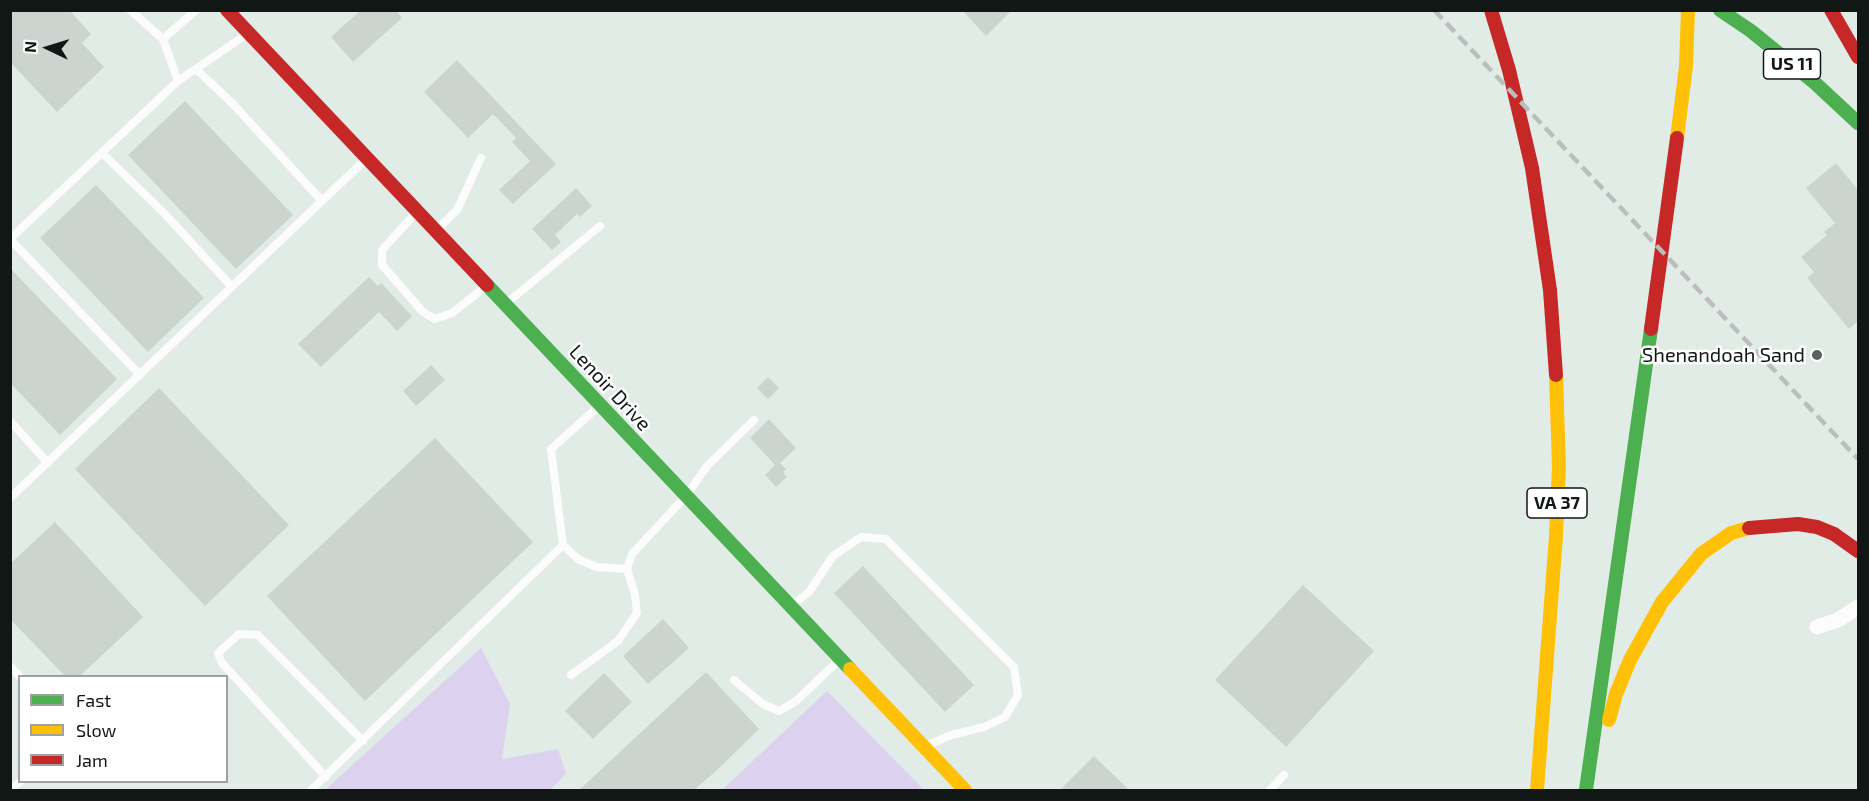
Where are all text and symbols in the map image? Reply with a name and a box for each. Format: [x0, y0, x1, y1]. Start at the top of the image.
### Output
north arrow [18, 18, 78, 78]
text: N [20, 40, 39, 53]
road number: US 11 [1764, 49, 1820, 79]
street label: Lenoir Drive [564, 340, 656, 436]
place label: Shenandoah Sand [1642, 343, 1805, 367]
marker: Shenandoah Sand [1810, 348, 1824, 362]
road number: VA 37 [1527, 488, 1587, 518]
legend [18, 675, 228, 783]
text: Fast [76, 689, 111, 711]
text: Slow [76, 719, 116, 741]
text: Jam [76, 749, 108, 771]

